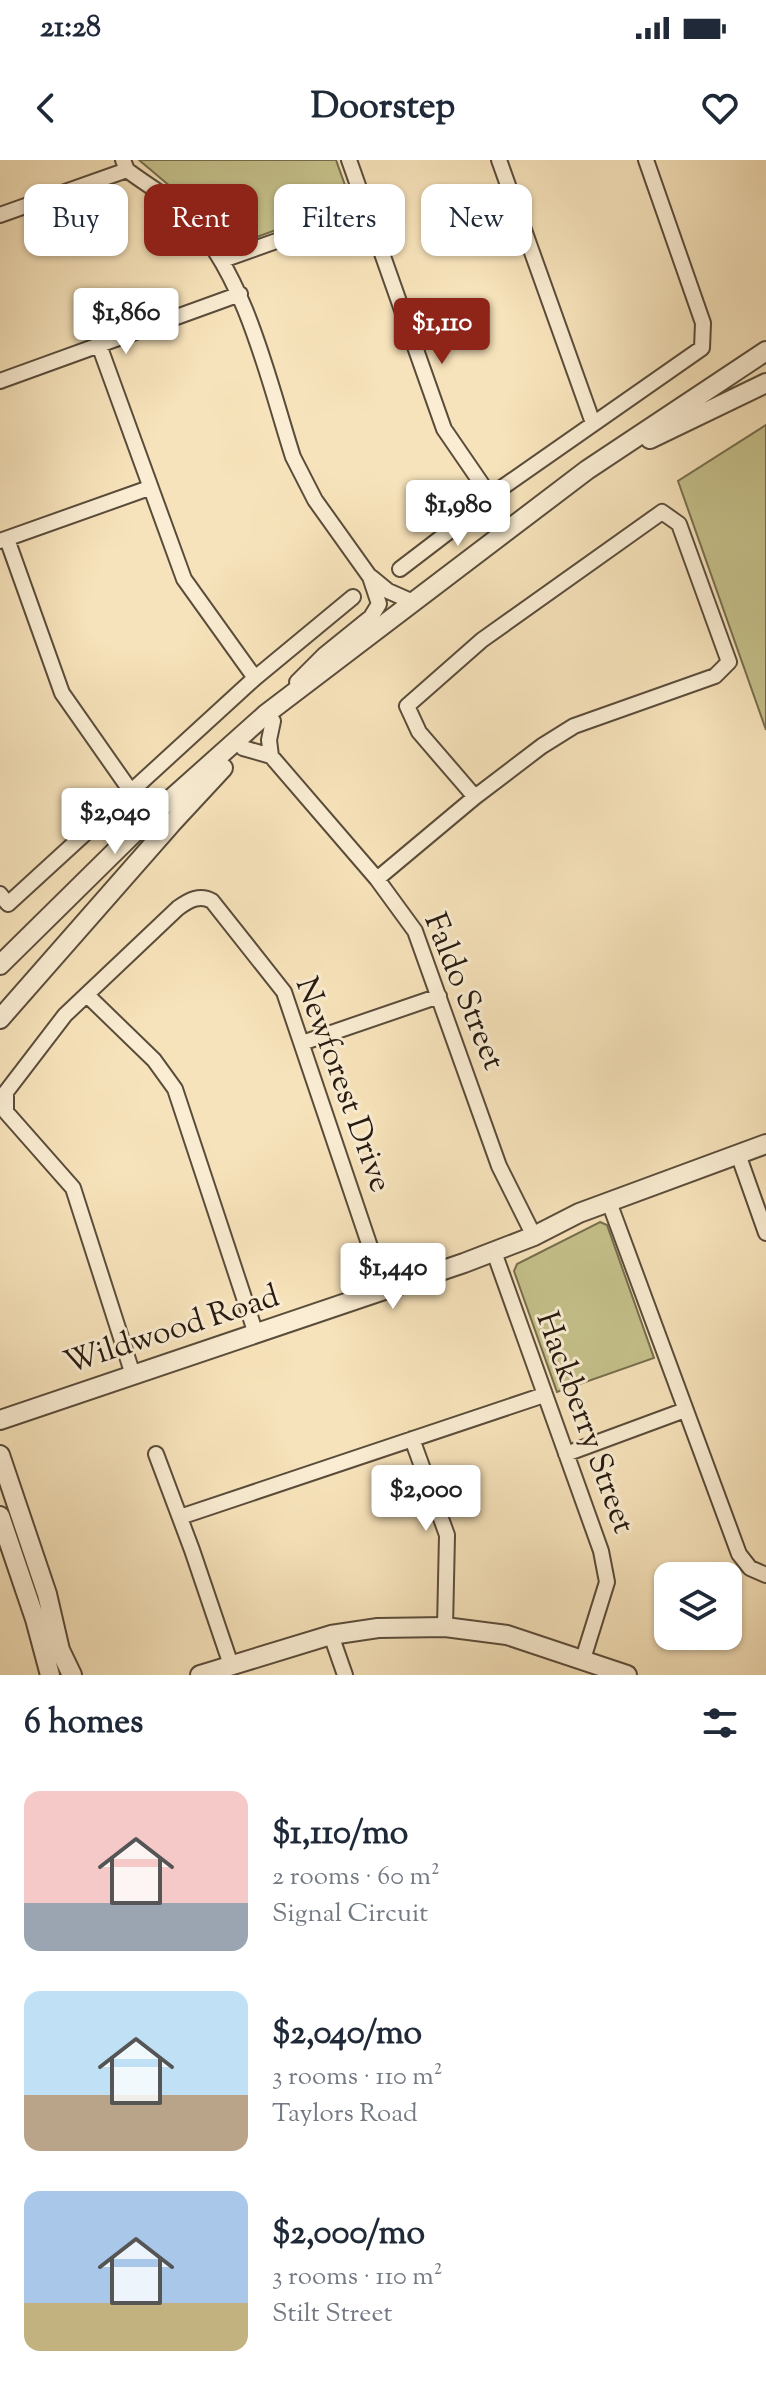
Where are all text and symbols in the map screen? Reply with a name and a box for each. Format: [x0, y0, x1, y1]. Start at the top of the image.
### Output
text: 21:28 [40, 7, 101, 50]
text: Doorstep [311, 82, 455, 134]
icon: back [24, 86, 68, 130]
icon: heart [698, 86, 742, 130]
chip: Buy [24, 184, 128, 256]
chip: Rent [144, 184, 258, 256]
chip: Filters [274, 184, 405, 256]
chip: New [421, 184, 532, 256]
pin: $1,860 [61, 288, 191, 356]
text: $1,860 [92, 295, 160, 332]
pin: $1,110 [377, 298, 507, 366]
text: $1,110 [412, 305, 472, 342]
pin: $1,980 [393, 480, 523, 548]
text: $1,980 [424, 487, 492, 524]
pin: $2,040 [50, 788, 180, 856]
text: $2,040 [80, 795, 150, 832]
street label: Faldo Street [411, 907, 515, 1077]
street label: Newforest Drive [282, 971, 402, 1199]
pin: $1,440 [328, 1243, 458, 1311]
text: $1,440 [359, 1250, 427, 1287]
street label: Wildwood Road [58, 1275, 286, 1387]
street label: Hackberry Street [523, 1306, 645, 1540]
pin: $2,000 [361, 1465, 491, 1533]
text: $2,000 [389, 1472, 463, 1509]
map controls [654, 1562, 742, 1650]
button: layers [654, 1562, 742, 1650]
text: 6 homes [24, 1699, 143, 1748]
icon: filters [698, 1701, 742, 1745]
text: $1,110/mo [272, 1810, 408, 1859]
icon: home [88, 1823, 184, 1919]
text: 2 rooms · 60 m² [272, 1859, 440, 1896]
text: Signal Circuit [272, 1896, 428, 1933]
text: $2,040/mo [272, 2010, 422, 2059]
icon: home [88, 2023, 184, 2119]
text: 3 rooms · 110 m² [272, 2059, 443, 2096]
text: Taylors Road [272, 2096, 418, 2133]
text: $2,000/mo [272, 2210, 425, 2259]
icon: home [88, 2223, 184, 2319]
text: 3 rooms · 110 m² [272, 2259, 443, 2296]
text: Stilt Street [272, 2296, 392, 2333]

